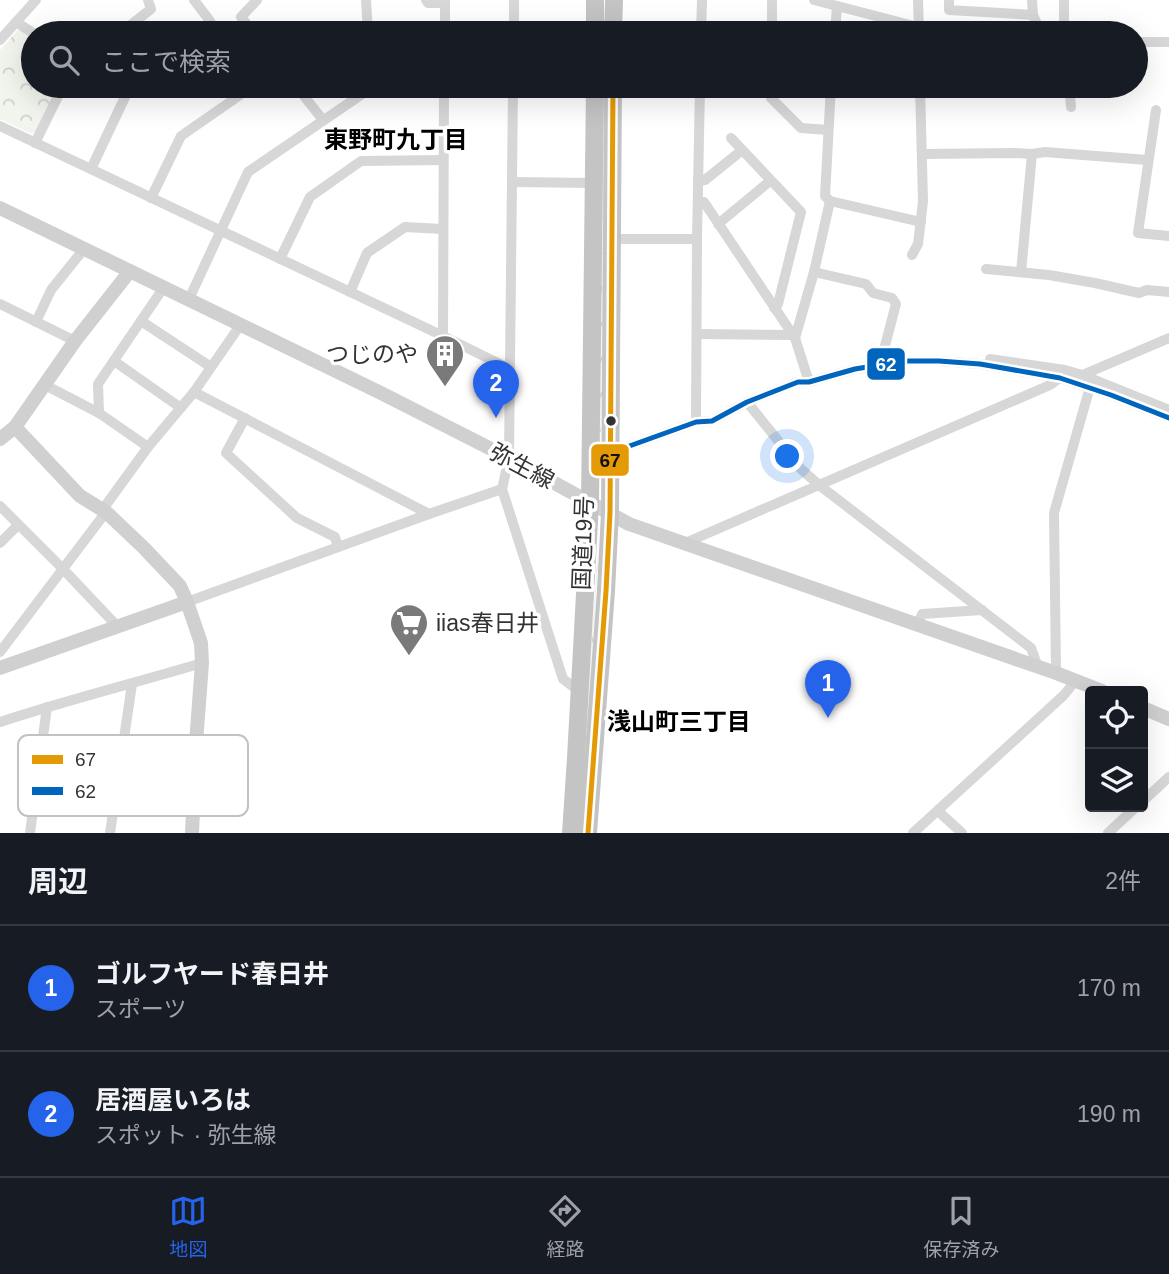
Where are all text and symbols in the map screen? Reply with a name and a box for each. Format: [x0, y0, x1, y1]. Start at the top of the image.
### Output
search box [21, 21, 1148, 98]
icon: search [45, 41, 83, 79]
text: ここで検索 [101, 47, 231, 77]
district label: 東野町九丁目 [324, 126, 468, 153]
building icon: つじのや [424, 333, 466, 388]
place label: つじのや [326, 341, 418, 367]
line badge: 62 [866, 347, 906, 381]
text: 62 [875, 354, 897, 375]
pin: 2 [473, 360, 519, 418]
unlabelled marker [604, 414, 618, 428]
street label: 弥生線 [485, 438, 559, 494]
your location [770, 439, 804, 473]
line badge: 67 [590, 443, 630, 477]
text: 67 [599, 450, 621, 471]
street label: 国道19号 [568, 495, 598, 591]
supermarket icon: iias春日井 [388, 602, 430, 657]
place label: iias春日井 [436, 610, 540, 636]
pin: 1 [805, 660, 851, 718]
map controls [1085, 686, 1148, 812]
button: locate [1085, 686, 1148, 749]
district label: 浅山町三丁目 [607, 708, 751, 735]
legend [18, 735, 248, 816]
text: 67 [75, 749, 96, 770]
button: layers [1085, 749, 1148, 812]
text: 62 [75, 781, 96, 802]
text: 周辺 [28, 865, 88, 898]
text: 2件 [1105, 868, 1141, 894]
text: ゴルフヤード春日井 [95, 959, 329, 989]
text: 1 [45, 975, 57, 1001]
text: 170 m [1077, 975, 1141, 1001]
text: スポーツ [95, 996, 187, 1022]
text: 居酒屋いろは [95, 1085, 251, 1115]
text: 2 [45, 1101, 57, 1127]
text: 190 m [1077, 1101, 1141, 1127]
text: スポット · 弥生線 [95, 1122, 276, 1148]
tab: 地図 [169, 1192, 208, 1261]
tab: 経路 [546, 1192, 585, 1261]
tab: 保存済み [923, 1192, 1000, 1261]

